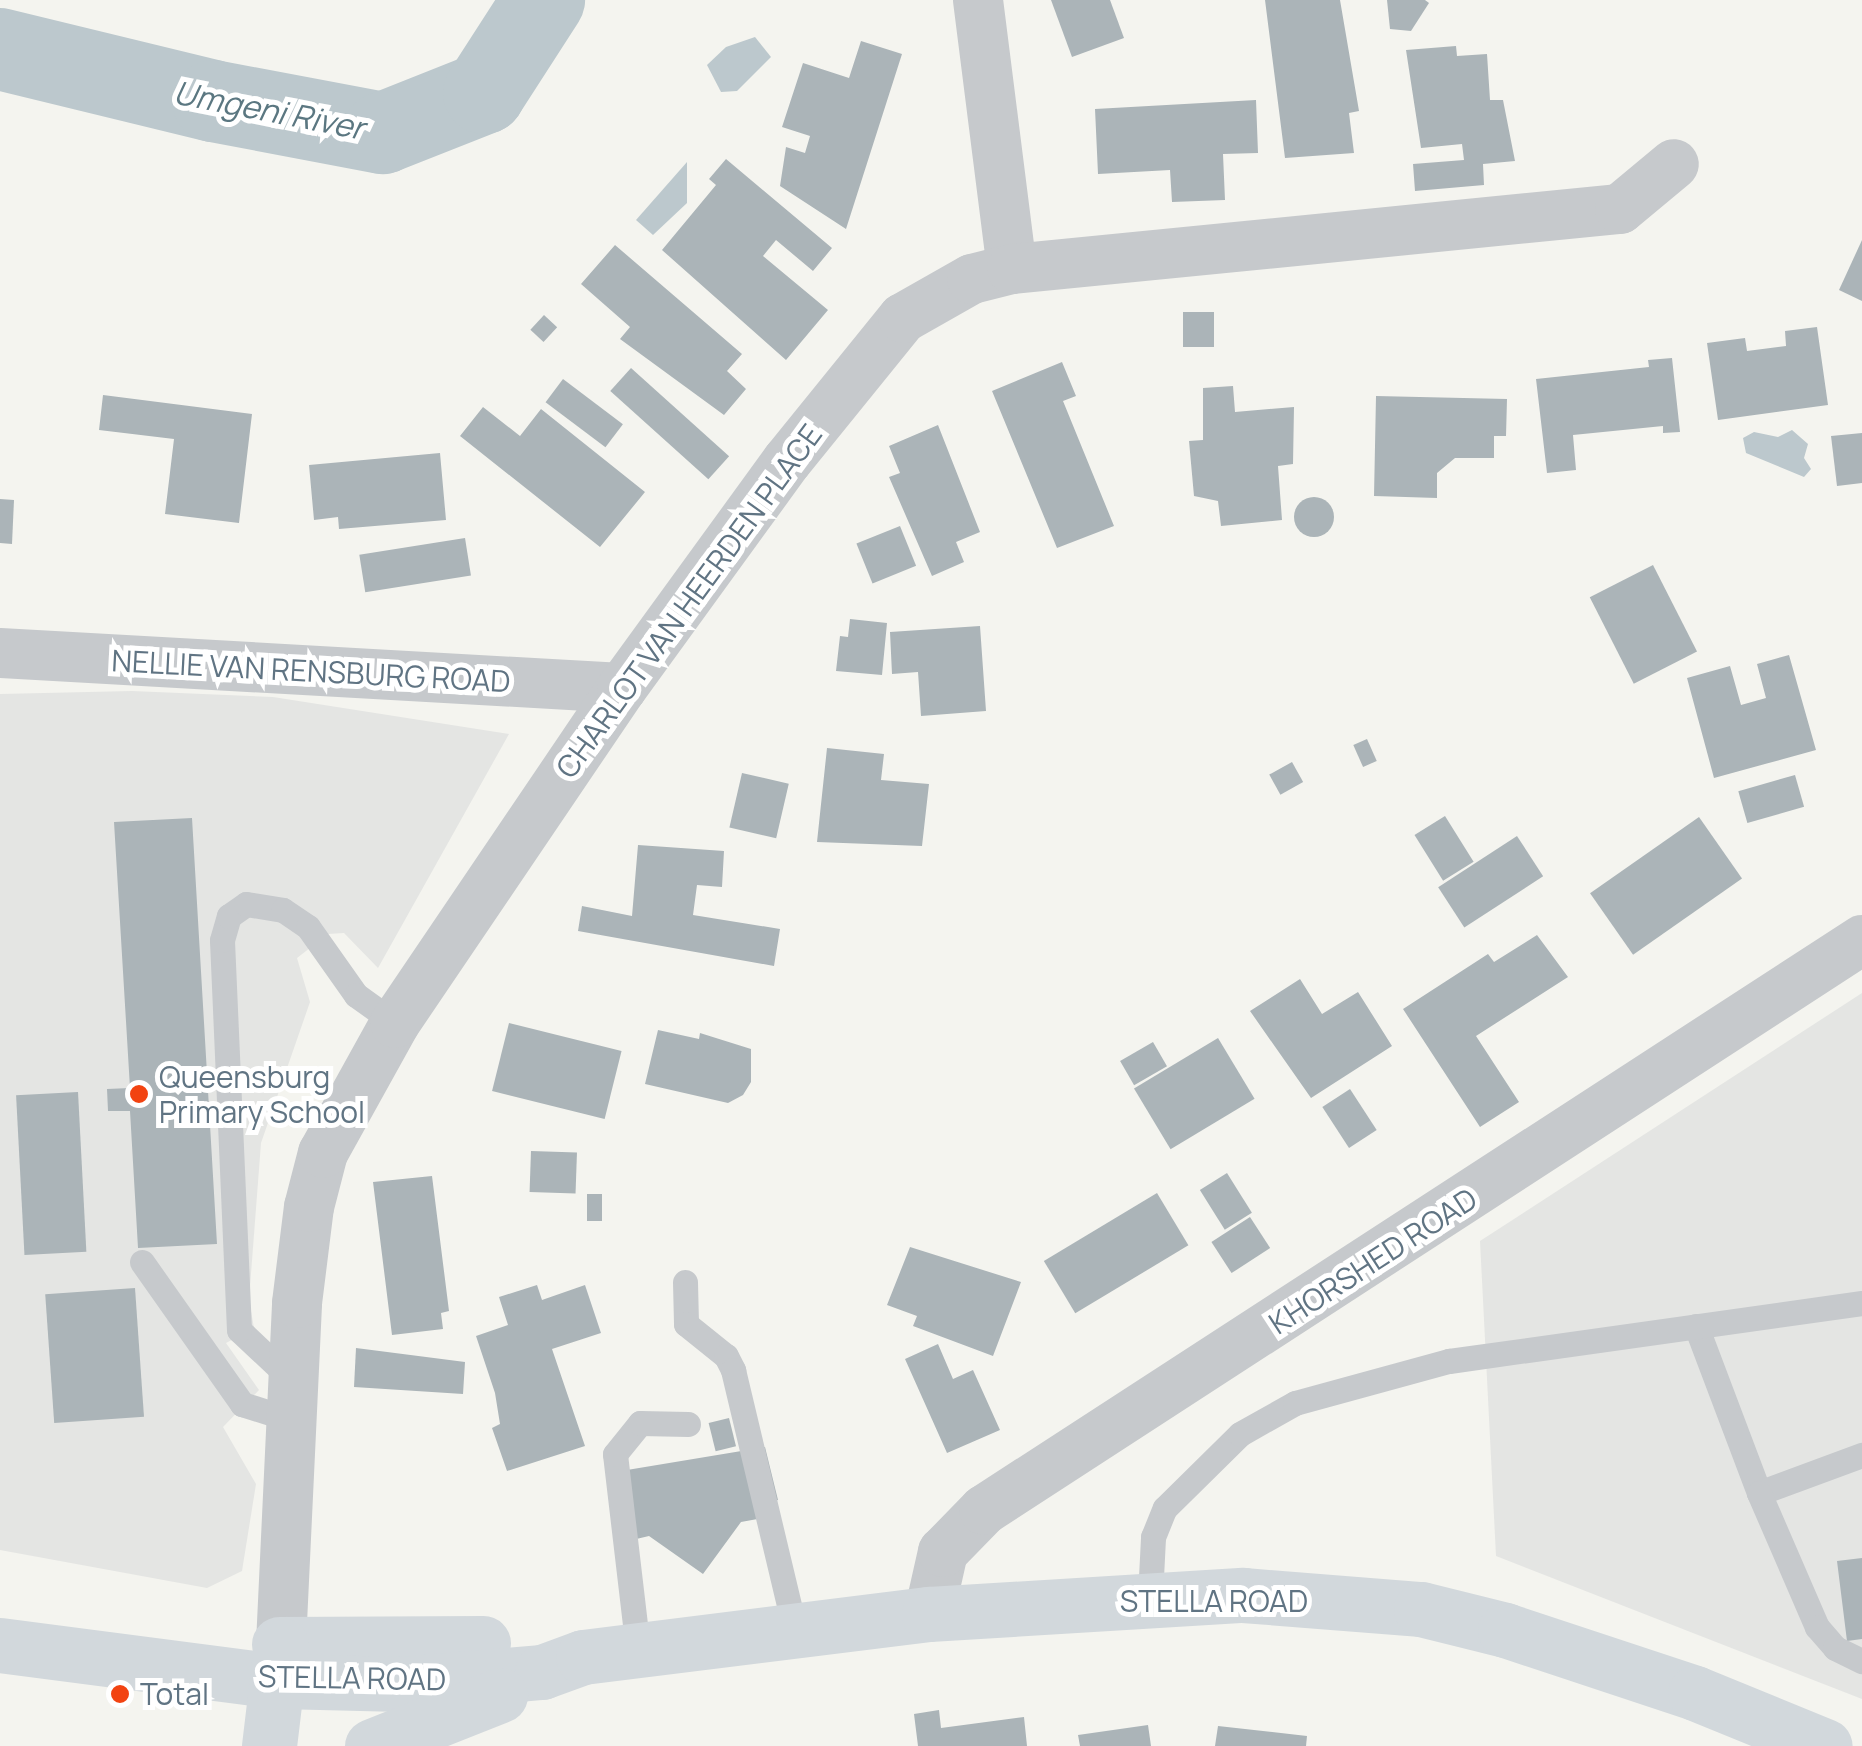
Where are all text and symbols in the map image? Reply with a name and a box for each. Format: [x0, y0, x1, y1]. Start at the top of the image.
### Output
water label: Umgeni River [171, 73, 367, 147]
street label: CHARLOT VAN HEERDEN PLACE [548, 417, 830, 785]
street label: NELLIE VAN RENSBURG ROAD [111, 643, 511, 699]
place label: Queensburg Primary School [159, 1059, 365, 1130]
marker: Queensburg Primary School [128, 1083, 150, 1105]
street label: KHORSHED ROAD [1262, 1180, 1484, 1342]
street label: STELLA ROAD [1120, 1583, 1308, 1619]
street label: STELLA ROAD [258, 1658, 446, 1698]
place label: Total [140, 1676, 209, 1712]
marker: Total [109, 1683, 131, 1705]

